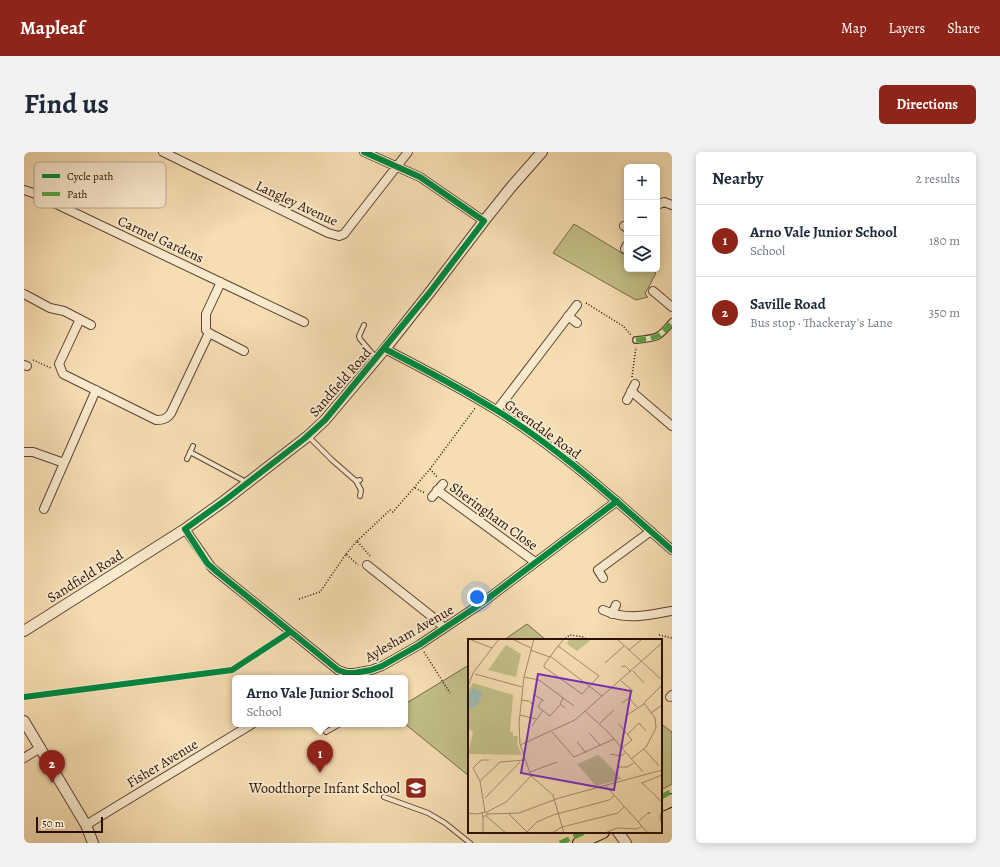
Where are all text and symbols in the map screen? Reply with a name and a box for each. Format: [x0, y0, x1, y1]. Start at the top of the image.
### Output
text: Mapleaf [20, 15, 85, 41]
text: Map [841, 19, 867, 38]
text: Layers [889, 19, 925, 38]
text: Share [947, 19, 980, 38]
text: Find us [24, 85, 109, 123]
button: Directions [879, 85, 976, 124]
legend [34, 162, 166, 208]
map controls [624, 164, 660, 272]
button: + [624, 164, 660, 200]
text: Nearby [712, 167, 763, 190]
text: Cycle path [67, 169, 114, 184]
text: 2 results [916, 170, 960, 187]
street label: Langley Avenue [253, 176, 341, 231]
text: Path [67, 187, 88, 202]
button: − [624, 200, 660, 236]
street label: Carmel Gardens [115, 211, 207, 268]
text: Arno Vale Junior School [750, 222, 897, 242]
text: 1 [723, 232, 727, 249]
text: 180 m [929, 232, 960, 249]
button: layers [624, 236, 660, 272]
text: School [750, 242, 785, 259]
text: Saville Road [750, 294, 826, 314]
text: 2 [722, 304, 728, 321]
text: 350 m [929, 304, 960, 321]
text: Bus stop · Thackeray's Lane [750, 314, 893, 331]
street label: Sandfield Road [305, 343, 376, 421]
street label: Greendale Road [501, 395, 585, 464]
street label: Sheringham Close [446, 478, 542, 555]
street label: Sandfield Road [44, 545, 127, 607]
your location [467, 587, 487, 607]
street label: Aylesham Avenue [361, 600, 457, 667]
inset map [468, 639, 662, 833]
popup [232, 675, 408, 727]
text: Arno Vale Junior School [246, 683, 394, 703]
text: School [246, 703, 282, 720]
street label: Fisher Avenue [123, 735, 201, 792]
pin: 1 [307, 740, 333, 773]
pin: 2 [39, 750, 65, 783]
school or university icon: Woodthorpe Infant School [403, 775, 429, 801]
place label: Woodthorpe Infant School [248, 779, 401, 798]
scale bar [36, 815, 103, 834]
text: 50 m [42, 816, 64, 831]

